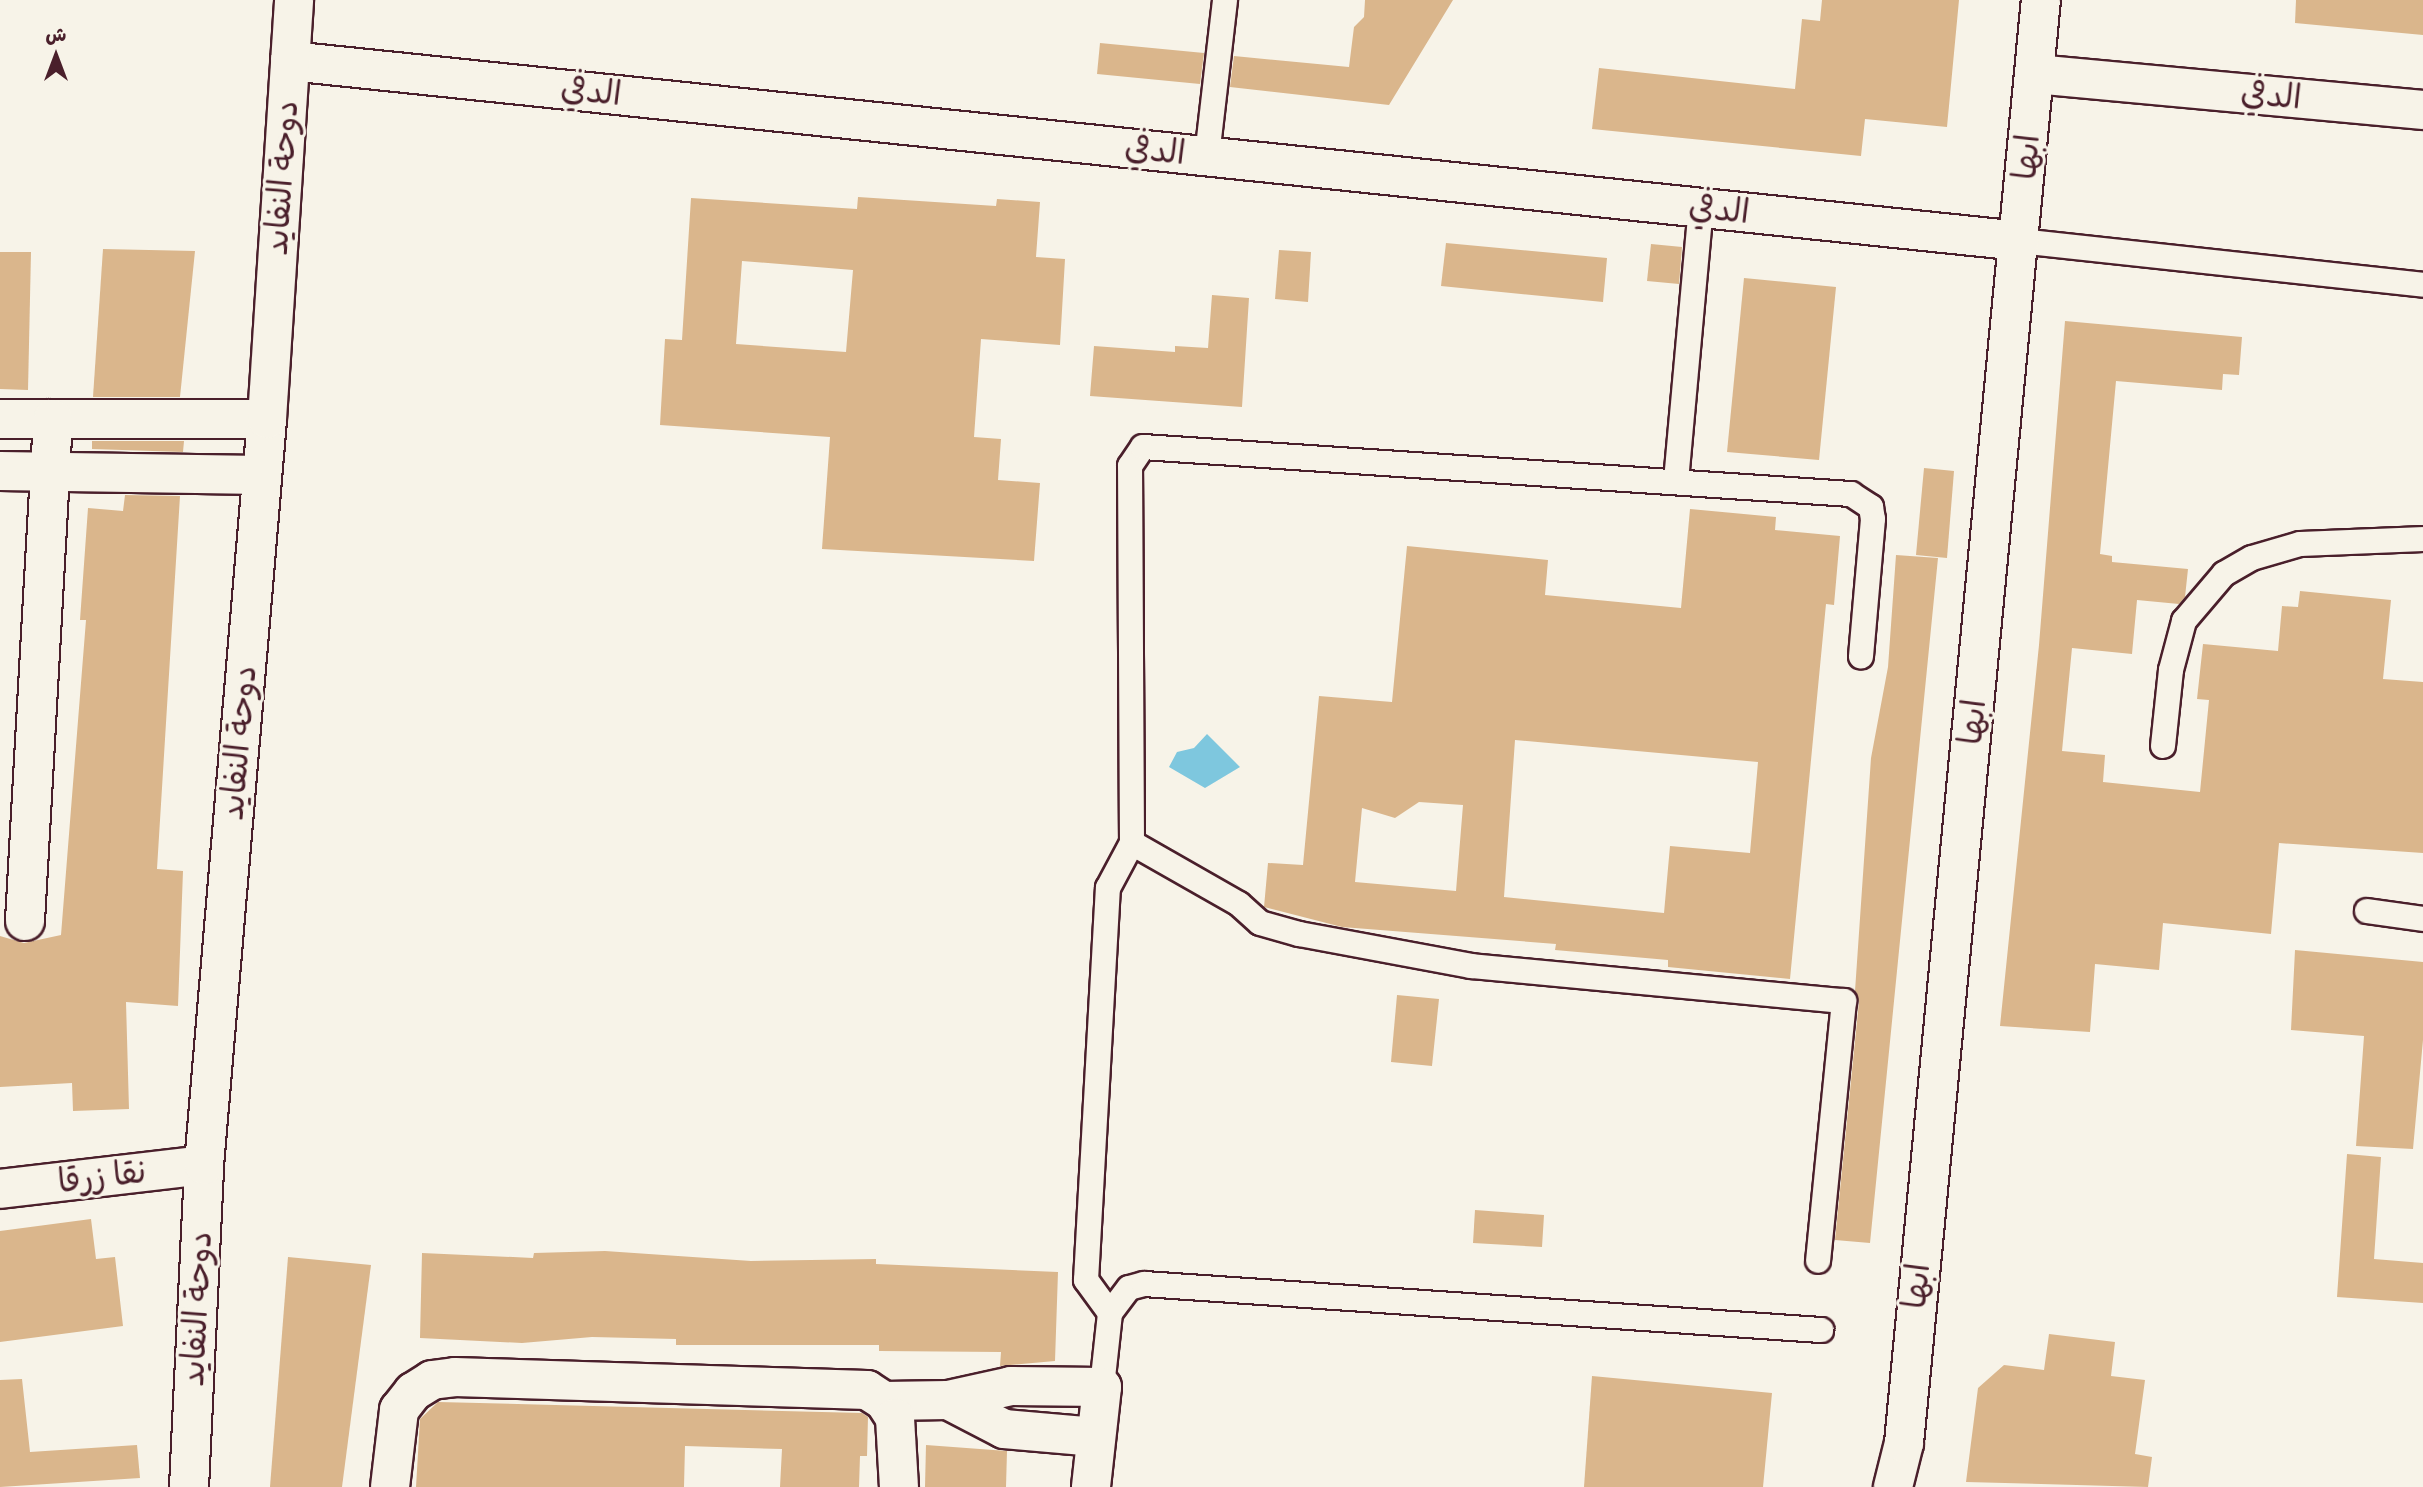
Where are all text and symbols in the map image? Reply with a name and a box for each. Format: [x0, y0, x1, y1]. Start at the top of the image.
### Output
north arrow [21, 21, 91, 91]
text: ش [46, 23, 66, 47]
street label: الدفي [559, 69, 623, 115]
street label: الدفي [2239, 74, 2303, 118]
street label: دوحة النفايد [257, 99, 307, 257]
street label: الدفي [1123, 128, 1187, 174]
street label: ابها [2005, 133, 2049, 181]
street label: الدفي [1687, 187, 1751, 233]
street label: دوحة النفايد [213, 664, 265, 822]
street label: ابها [1951, 697, 1995, 747]
street label: نقا زرقا [56, 1152, 148, 1202]
street label: دوحة النفايد [173, 1230, 221, 1388]
street label: ابها [1895, 1261, 1939, 1311]

